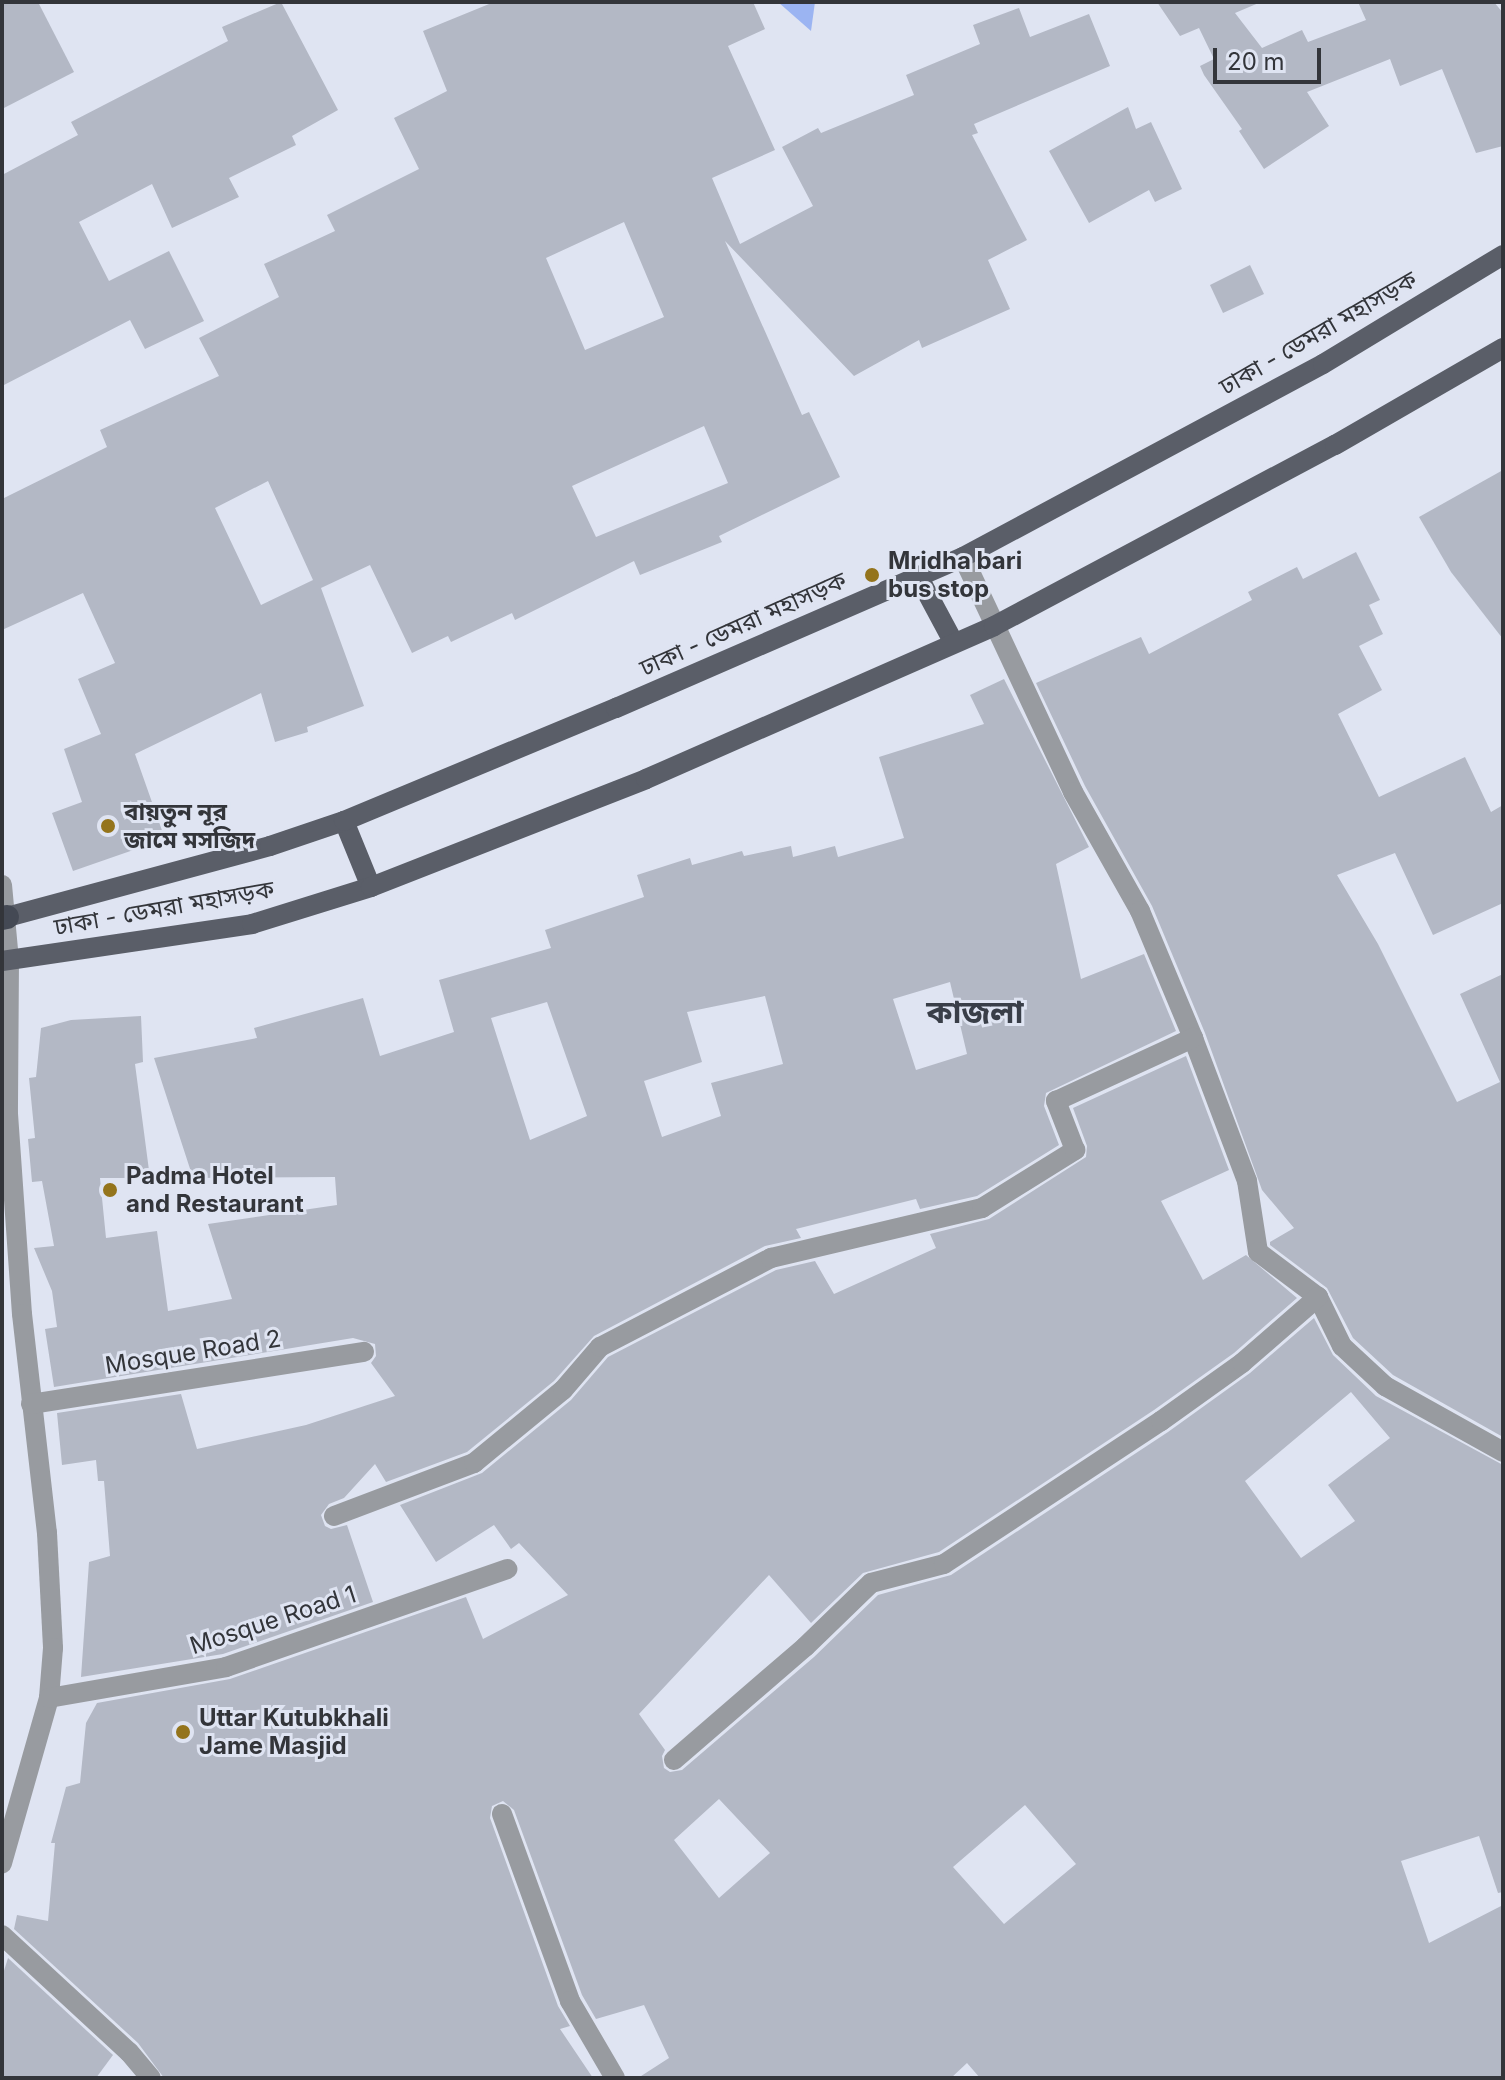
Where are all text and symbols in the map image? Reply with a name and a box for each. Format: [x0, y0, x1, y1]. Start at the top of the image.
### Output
scale bar [1217, 32, 1325, 82]
text: 20 m [1227, 47, 1285, 76]
street label: ঢাকা - ডেমরা মহাসড়ক [1214, 265, 1422, 401]
place label: Mridha bari bus stop [888, 547, 1022, 603]
street label: ঢাকা - ডেমরা মহাসড়ক [635, 565, 851, 683]
marker: Mridha bari bus stop [863, 566, 881, 584]
place label: বায়তুন নূর জামে মসজিদ [124, 798, 255, 854]
marker: বায়তুন নূর জামে মসজিদ [99, 817, 117, 835]
street label: ঢাকা - ডেমরা মহাসড়ক [52, 874, 276, 942]
district label: কাজলা [926, 993, 1024, 1031]
place label: Padma Hotel and Restaurant [126, 1162, 304, 1218]
marker: Padma Hotel and Restaurant [101, 1181, 119, 1199]
street label: Mosque Road 2 [103, 1324, 283, 1380]
street label: Mosque Road 1 [186, 1580, 360, 1660]
place label: Uttar Kutubkhali Jame Masjid [199, 1704, 389, 1760]
marker: Uttar Kutubkhali Jame Masjid [174, 1723, 192, 1741]

